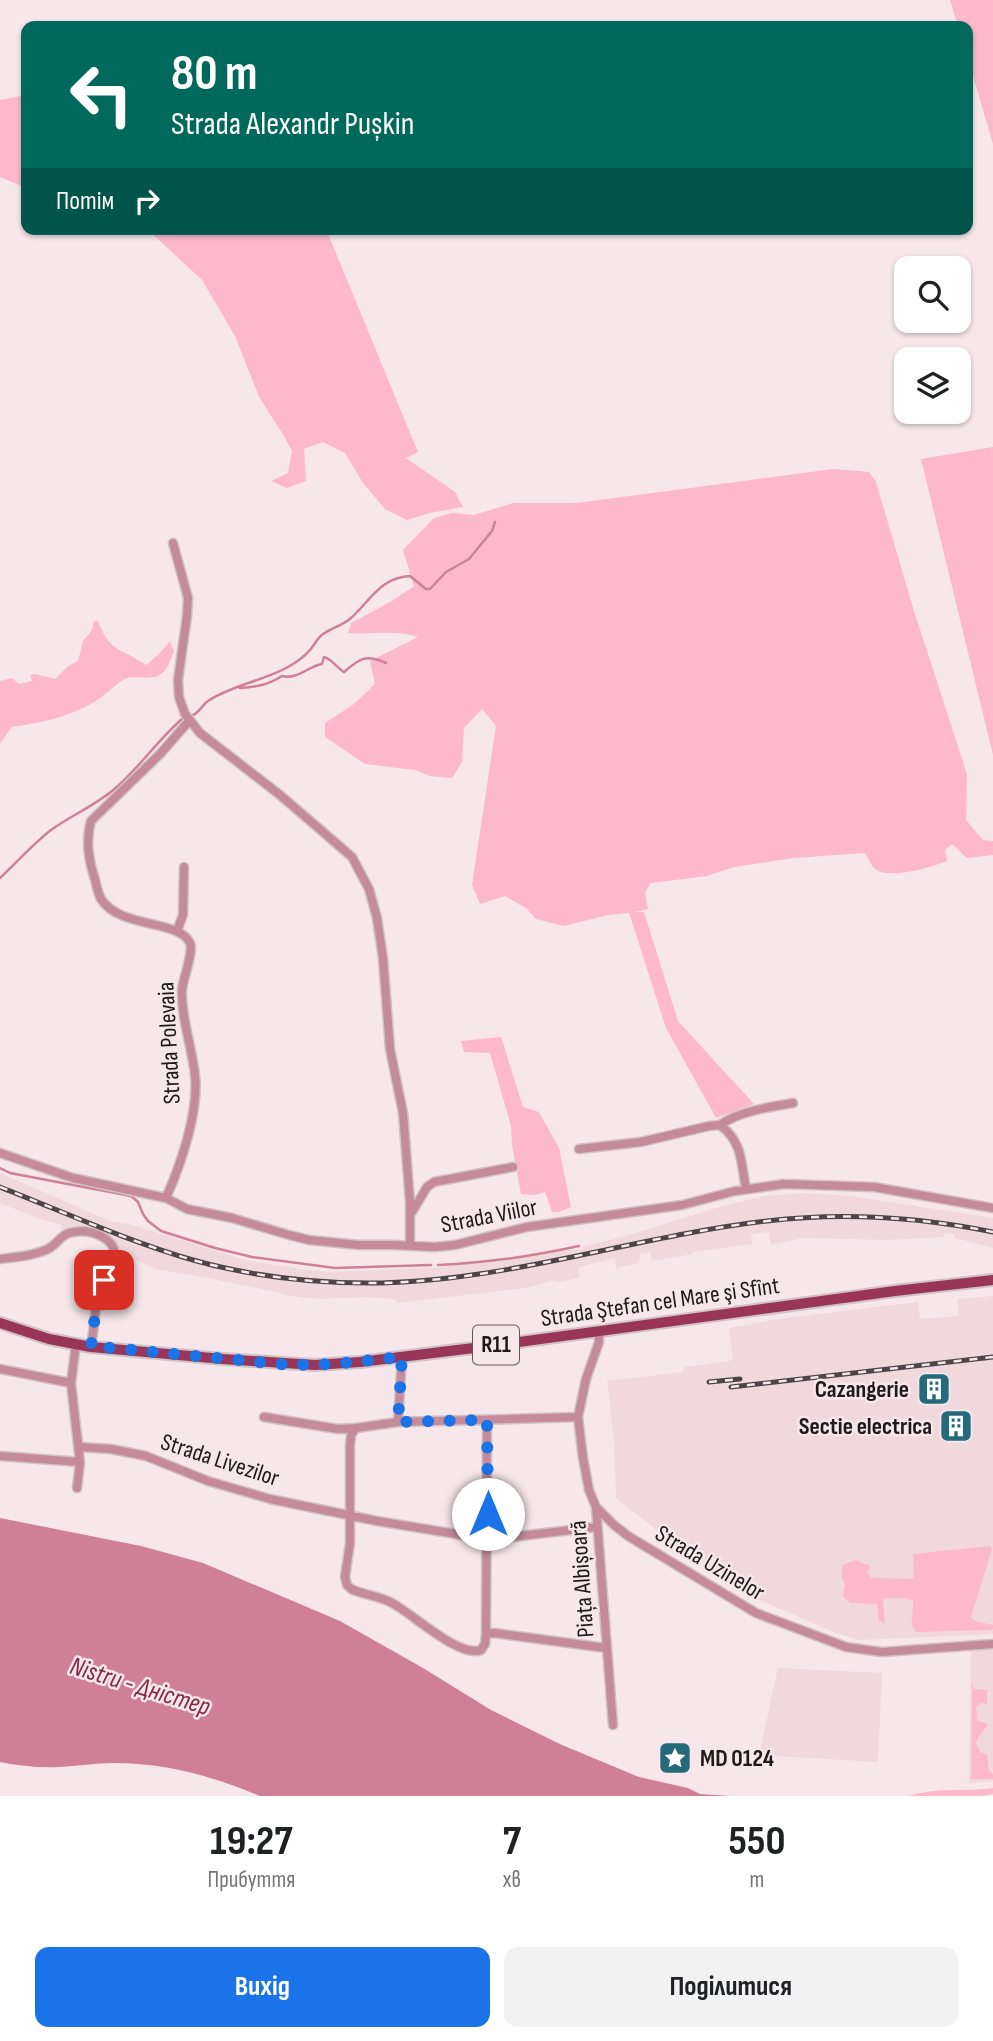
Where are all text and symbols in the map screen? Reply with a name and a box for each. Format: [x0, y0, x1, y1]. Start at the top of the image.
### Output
text: 80 m [171, 45, 258, 104]
icon: left [56, 49, 147, 140]
text: Strada Alexandr Pușkin [171, 105, 414, 144]
icon: right [128, 182, 166, 220]
text: Потім [56, 186, 114, 217]
map controls [894, 256, 971, 424]
button: search [894, 256, 971, 333]
button: layers [894, 347, 971, 424]
street label: Strada Polevaia [151, 981, 187, 1105]
street label: Strada Viilor [438, 1192, 540, 1240]
pin [74, 1250, 134, 1310]
icon: arrive [85, 1261, 123, 1299]
street label: Strada Ştefan cel Mare şi Sfînt [539, 1271, 781, 1333]
road number: R11 [473, 1326, 519, 1364]
building icon: Cazangerie [915, 1370, 953, 1408]
place label: Cazangerie [815, 1375, 909, 1404]
building icon: Sectie electrica [937, 1407, 975, 1445]
place label: Sectie electrica [799, 1412, 932, 1441]
street label: Strada Livezilor [157, 1427, 283, 1493]
position arrow [451, 1477, 525, 1551]
street label: Strada Uzinelor [650, 1519, 770, 1607]
street label: Piața Albișoară [563, 1520, 601, 1638]
water label: Nistru - Дністер [66, 1651, 214, 1723]
place icon: MD 0124 [656, 1739, 694, 1777]
place label: MD 0124 [700, 1744, 774, 1773]
text: 19:27 [210, 1816, 293, 1867]
text: 7 [503, 1816, 521, 1867]
text: 550 [729, 1816, 785, 1867]
text: Прибуття [208, 1866, 295, 1894]
text: хв [503, 1866, 521, 1894]
text: m [750, 1866, 764, 1894]
button: Вихід [35, 1947, 490, 2027]
button: Поділитися [504, 1947, 958, 2027]

